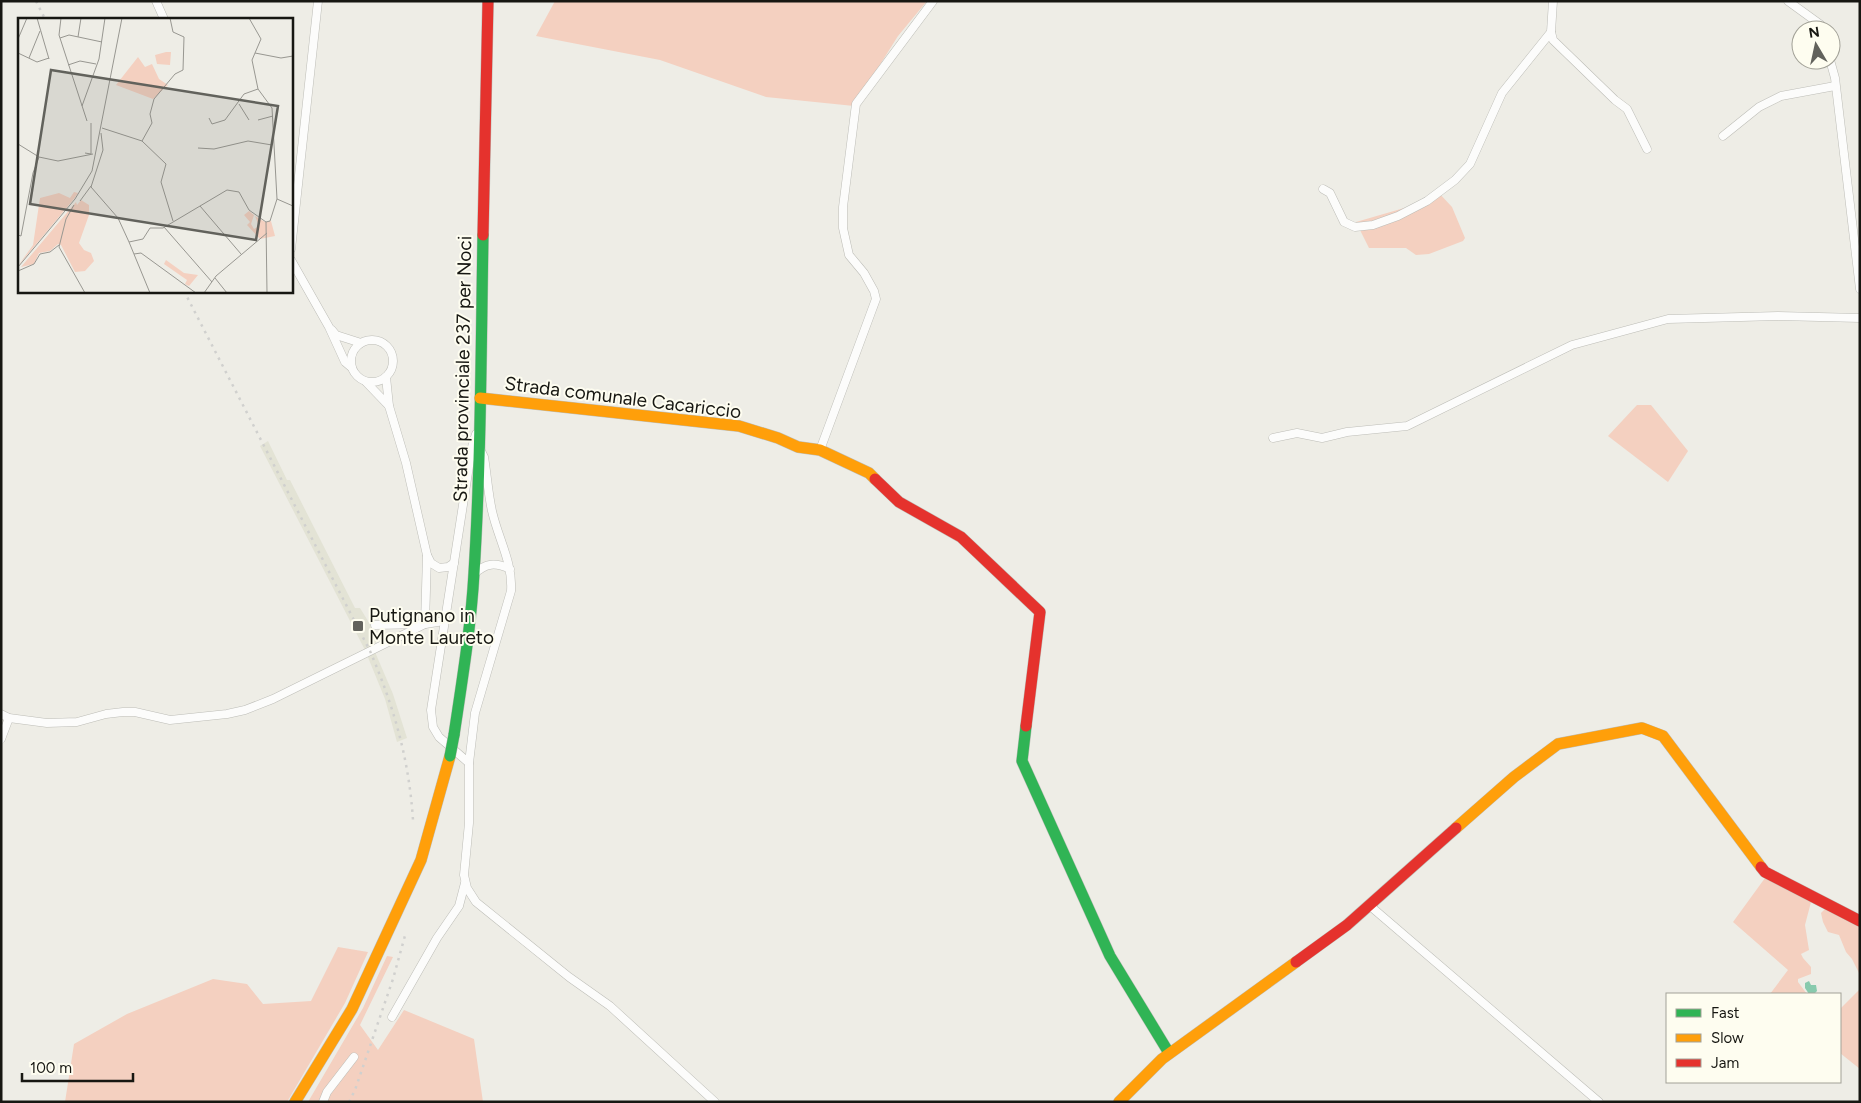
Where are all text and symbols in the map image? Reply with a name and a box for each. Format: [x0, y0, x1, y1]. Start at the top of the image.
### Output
inset map [18, 18, 292, 292]
north arrow [1791, 20, 1841, 70]
text: N [1807, 23, 1821, 42]
street label: Strada provinciale 237 per Noci [449, 236, 476, 502]
street label: Strada comunale Cacariccio [503, 372, 743, 423]
place label: Putignano in Monte Laureto [369, 604, 494, 649]
marker: Putignano in Monte Laureto [351, 619, 365, 633]
legend [1666, 993, 1841, 1083]
text: Fast [1711, 1004, 1740, 1022]
text: Slow [1711, 1029, 1744, 1047]
scale bar [22, 1050, 134, 1082]
text: Jam [1711, 1054, 1739, 1072]
text: 100 m [30, 1059, 72, 1077]

